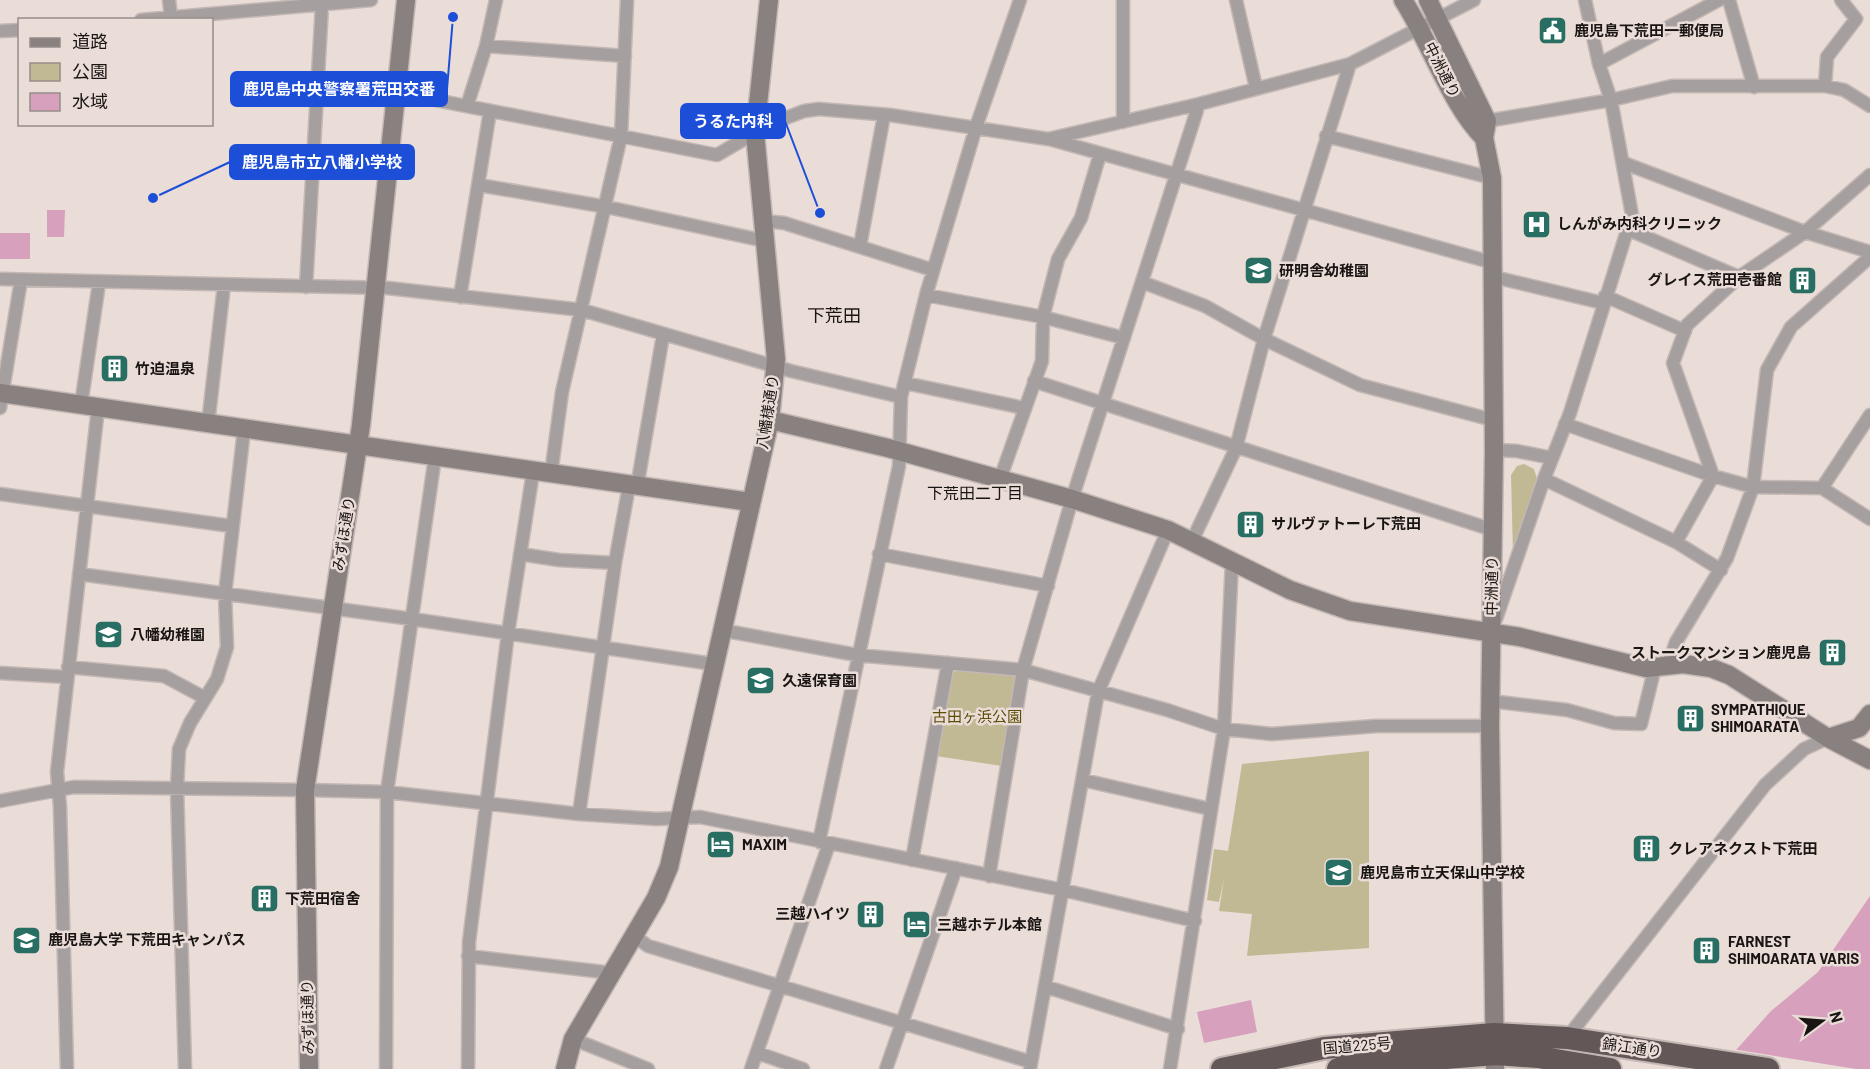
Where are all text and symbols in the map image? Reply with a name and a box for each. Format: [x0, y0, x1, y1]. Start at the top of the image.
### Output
public building icon: 鹿児島下荒田一郵便局 [1537, 15, 1569, 47]
legend [18, 18, 213, 126]
place label: 鹿児島下荒田一郵便局 [1574, 21, 1724, 39]
text: 道路 [72, 30, 108, 52]
street label: 中洲通り [1421, 39, 1465, 100]
text: 公園 [72, 60, 108, 82]
callout: 鹿児島中央警察署荒田交番 [231, 72, 447, 106]
text: 鹿児島中央警察署荒田交番 [243, 79, 435, 98]
text: 水域 [72, 90, 108, 112]
callout: うるた内科 [681, 104, 785, 138]
text: うるた内科 [693, 111, 773, 130]
callout: 鹿児島市立八幡小学校 [230, 145, 414, 179]
text: 鹿児島市立八幡小学校 [242, 152, 402, 171]
hospital icon: しんがみ内科クリニック [1520, 208, 1552, 240]
place label: しんがみ内科クリニック [1557, 214, 1722, 232]
school or university icon: 研明舎幼稚園 [1242, 255, 1274, 287]
place label: 研明舎幼稚園 [1279, 261, 1369, 279]
building icon: グレイス荒田壱番館 [1787, 264, 1819, 296]
place label: グレイス荒田壱番館 [1647, 270, 1782, 288]
district label: 下荒田 [807, 304, 861, 326]
building icon: 竹迫温泉 [98, 353, 130, 385]
place label: 竹迫温泉 [135, 359, 195, 377]
street label: 八幡様通り [752, 373, 782, 450]
district label: 下荒田二丁目 [927, 483, 1023, 502]
street label: みずほ通り [328, 495, 358, 572]
building icon: サルヴァトーレ下荒田 [1234, 508, 1266, 540]
place label: サルヴァトーレ下荒田 [1271, 514, 1421, 532]
street label: 中洲通り [1481, 556, 1501, 616]
school or university icon: 八幡幼稚園 [93, 619, 125, 651]
place label: 八幡幼稚園 [130, 625, 205, 643]
building icon: ストークマンション鹿児島 [1816, 637, 1848, 669]
place label: ストークマンション鹿児島 [1631, 643, 1811, 661]
school or university icon: 久遠保育園 [745, 665, 777, 697]
place label: 久遠保育園 [782, 671, 857, 689]
place label: SYMPATHIQUE SHIMOARATA [1711, 700, 1806, 735]
building icon: SYMPATHIQUE SHIMOARATA [1674, 703, 1706, 735]
park label: 古田ヶ浜公園 [932, 707, 1022, 725]
hotel icon: MAXIM [705, 829, 737, 861]
building icon: クレアネクスト下荒田 [1631, 833, 1663, 865]
place label: MAXIM [742, 835, 787, 853]
place label: クレアネクスト下荒田 [1668, 839, 1818, 857]
school or university icon: 鹿児島市立天保山中学校 [1323, 857, 1355, 889]
place label: 鹿児島市立天保山中学校 [1360, 863, 1525, 881]
building icon: 下荒田宿舍 [248, 883, 280, 915]
place label: 下荒田宿舍 [285, 889, 361, 907]
building icon: 三越ハイツ [855, 898, 887, 930]
place label: 三越ハイツ [775, 904, 850, 922]
hotel icon: 三越ホテル本館 [900, 909, 932, 941]
place label: 三越ホテル本館 [937, 915, 1042, 933]
school or university icon: 鹿児島大学 下荒田キャンパス [11, 924, 43, 956]
place label: 鹿児島大学 下荒田キャンパス [48, 930, 246, 948]
place label: FARNEST SHIMOARATA VARIS [1728, 932, 1859, 967]
building icon: FARNEST SHIMOARATA VARIS [1691, 935, 1723, 967]
street label: みずほ通り [297, 979, 317, 1055]
north arrow [1792, 991, 1852, 1051]
text: N [1826, 1009, 1847, 1024]
street label: 国道225号 [1322, 1033, 1392, 1057]
street label: 錦江通り [1601, 1034, 1663, 1060]

